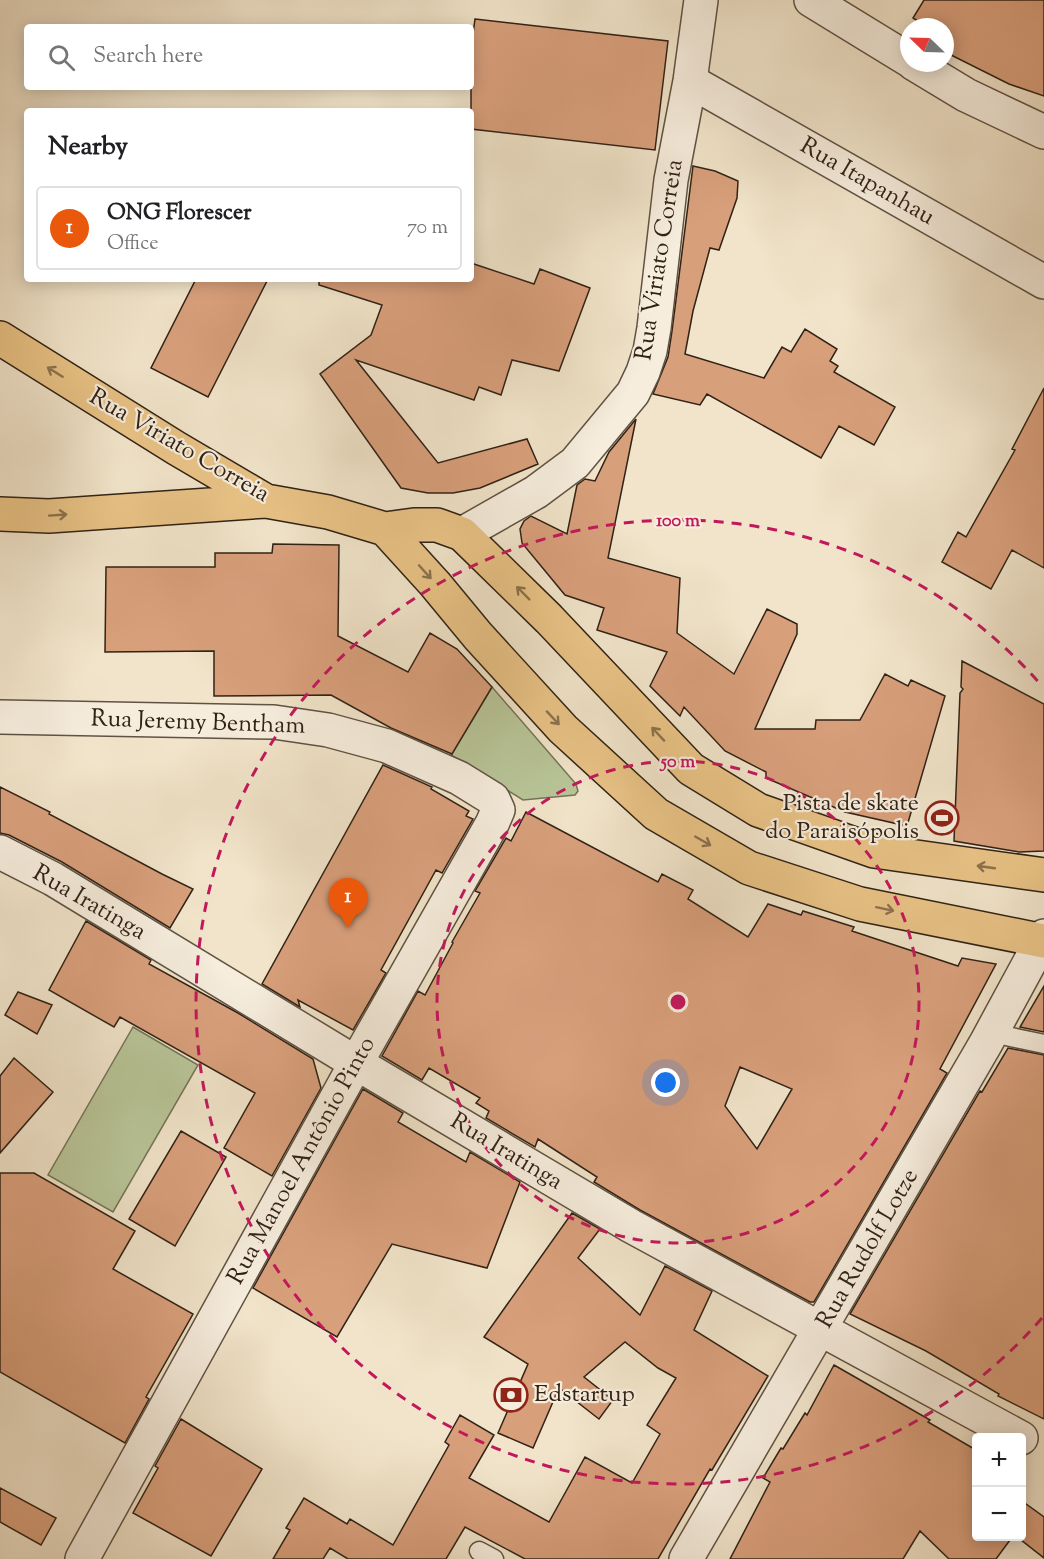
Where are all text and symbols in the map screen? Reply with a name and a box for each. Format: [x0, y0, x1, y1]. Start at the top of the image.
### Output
north arrow [900, 18, 954, 72]
search box [24, 24, 474, 90]
icon: search [45, 41, 78, 74]
text: Search here [93, 41, 203, 73]
text: Nearby [48, 129, 128, 166]
street label: Rua Itapanhau [793, 130, 941, 234]
street label: Rua Viriato Correia [627, 157, 693, 363]
text: ONG Florescer [107, 198, 251, 230]
text: 1 [66, 214, 73, 243]
text: 70 m [407, 214, 448, 243]
text: Office [107, 230, 159, 259]
one-way arrow [46, 366, 63, 379]
street label: Rua Viriato Correia [83, 380, 275, 512]
one-way arrow [48, 509, 68, 520]
text: 100 m [656, 509, 700, 535]
one-way arrow [418, 564, 432, 579]
one-way arrow [515, 586, 530, 601]
street label: Rua Jeremy Bentham [90, 702, 306, 744]
one-way arrow [546, 711, 560, 726]
one-way arrow [651, 727, 665, 742]
text: 50 m [659, 750, 695, 776]
place label: Pista de skate do Paraisópolis [765, 787, 919, 849]
sports icon: Pista de skate do Paraisópolis [924, 800, 960, 836]
one-way arrow [694, 836, 711, 848]
street label: Rua Iratinga [26, 857, 152, 949]
one-way arrow [977, 862, 996, 873]
pin: 1 [328, 878, 368, 928]
one-way arrow [875, 904, 894, 915]
centre of rings [668, 992, 688, 1012]
street label: Rua Manoel Antônio Pinto [220, 1031, 384, 1291]
your location [651, 1068, 680, 1097]
street label: Rua Iratinga [443, 1105, 569, 1199]
street label: Rua Rudolf Lotze [808, 1163, 928, 1335]
bank icon: Edstartup [493, 1377, 529, 1413]
place label: Edstartup [534, 1378, 635, 1412]
map controls [972, 1433, 1026, 1541]
button: + [972, 1433, 1026, 1487]
button: − [972, 1487, 1026, 1541]

